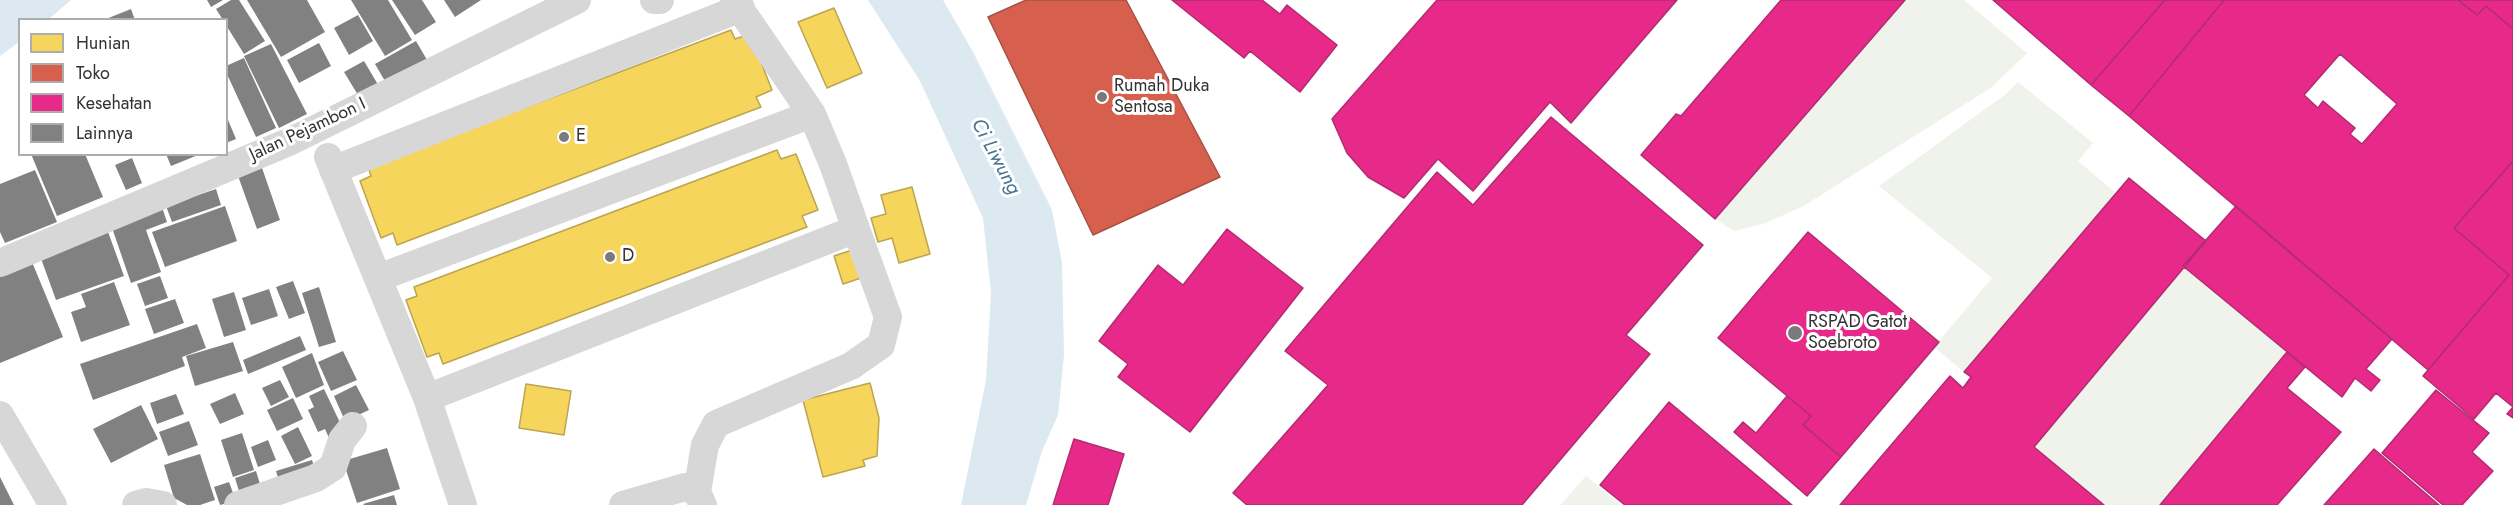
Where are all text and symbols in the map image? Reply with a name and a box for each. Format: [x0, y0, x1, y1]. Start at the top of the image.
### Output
legend [18, 18, 228, 156]
text: Hunian [76, 30, 131, 56]
text: Toko [76, 60, 110, 86]
place label: Rumah Duka Sentosa [1114, 76, 1209, 118]
text: Kesehatan [76, 90, 152, 116]
marker: Rumah Duka Sentosa [1095, 90, 1109, 104]
street label: Jalan Pejambon I [246, 94, 370, 166]
water label: Ci Liwung [965, 115, 1025, 199]
text: Lainnya [76, 120, 133, 146]
place label: E [576, 126, 586, 148]
marker: E [557, 130, 571, 144]
place label: D [622, 246, 634, 268]
marker: D [603, 250, 617, 264]
place label: RSPAD Gatot Soebroto [1808, 312, 1907, 354]
marker: RSPAD Gatot Soebroto [1786, 324, 1804, 342]

